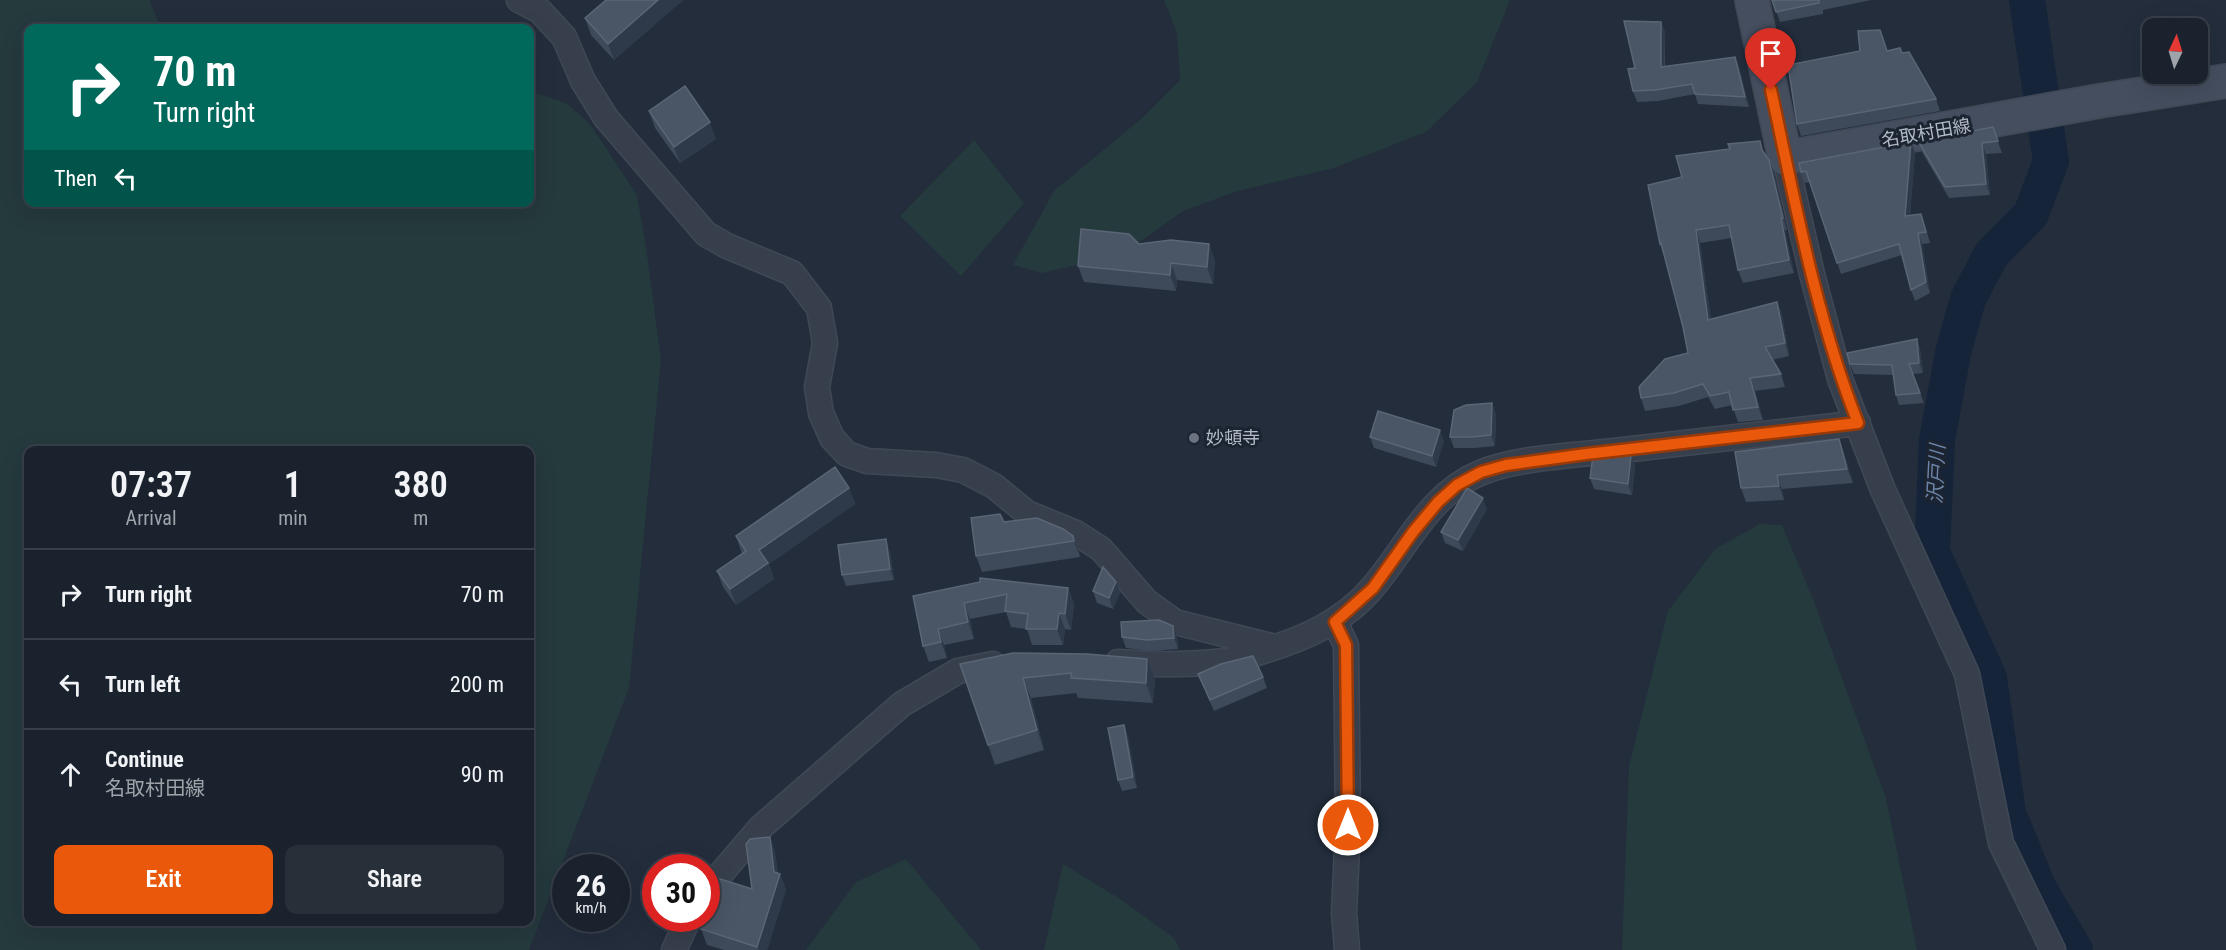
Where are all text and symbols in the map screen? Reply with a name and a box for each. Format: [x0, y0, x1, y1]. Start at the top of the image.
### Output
north arrow [2142, 18, 2208, 84]
map controls [2142, 18, 2208, 84]
pin [1745, 28, 1796, 90]
icon: arrive [1754, 37, 1787, 70]
text: 70 m [153, 47, 236, 96]
icon: right [54, 48, 132, 126]
text: Turn right [153, 97, 255, 129]
street label: 名取村田線 [1880, 114, 1972, 151]
icon: left [109, 162, 142, 195]
text: Then [54, 166, 97, 191]
place label: 妙頓寺 [1206, 427, 1260, 448]
marker: 妙頓寺 [1187, 431, 1201, 445]
water label: 沢戸川 [1922, 441, 1950, 505]
text: 07:37 [110, 464, 192, 506]
text: 1 [284, 464, 302, 506]
text: 380 [394, 464, 448, 506]
text: Arrival [126, 506, 177, 530]
text: min [278, 506, 307, 530]
text: m [413, 506, 428, 530]
icon: right [54, 578, 87, 611]
text: Turn right [105, 582, 192, 607]
text: 70 m [461, 582, 504, 607]
icon: left [54, 668, 87, 701]
text: Turn left [105, 672, 180, 697]
text: 200 m [450, 672, 504, 697]
text: Continue [105, 747, 184, 772]
icon: ahead [54, 758, 87, 791]
text: 90 m [461, 762, 504, 787]
text: 名取村田線 [105, 776, 205, 800]
position arrow [1316, 793, 1380, 857]
button: Exit [54, 845, 273, 914]
button: Share [285, 845, 504, 914]
speed limit sign: 30 [642, 854, 720, 932]
text: 26 [576, 868, 606, 903]
text: km/h [576, 899, 606, 917]

